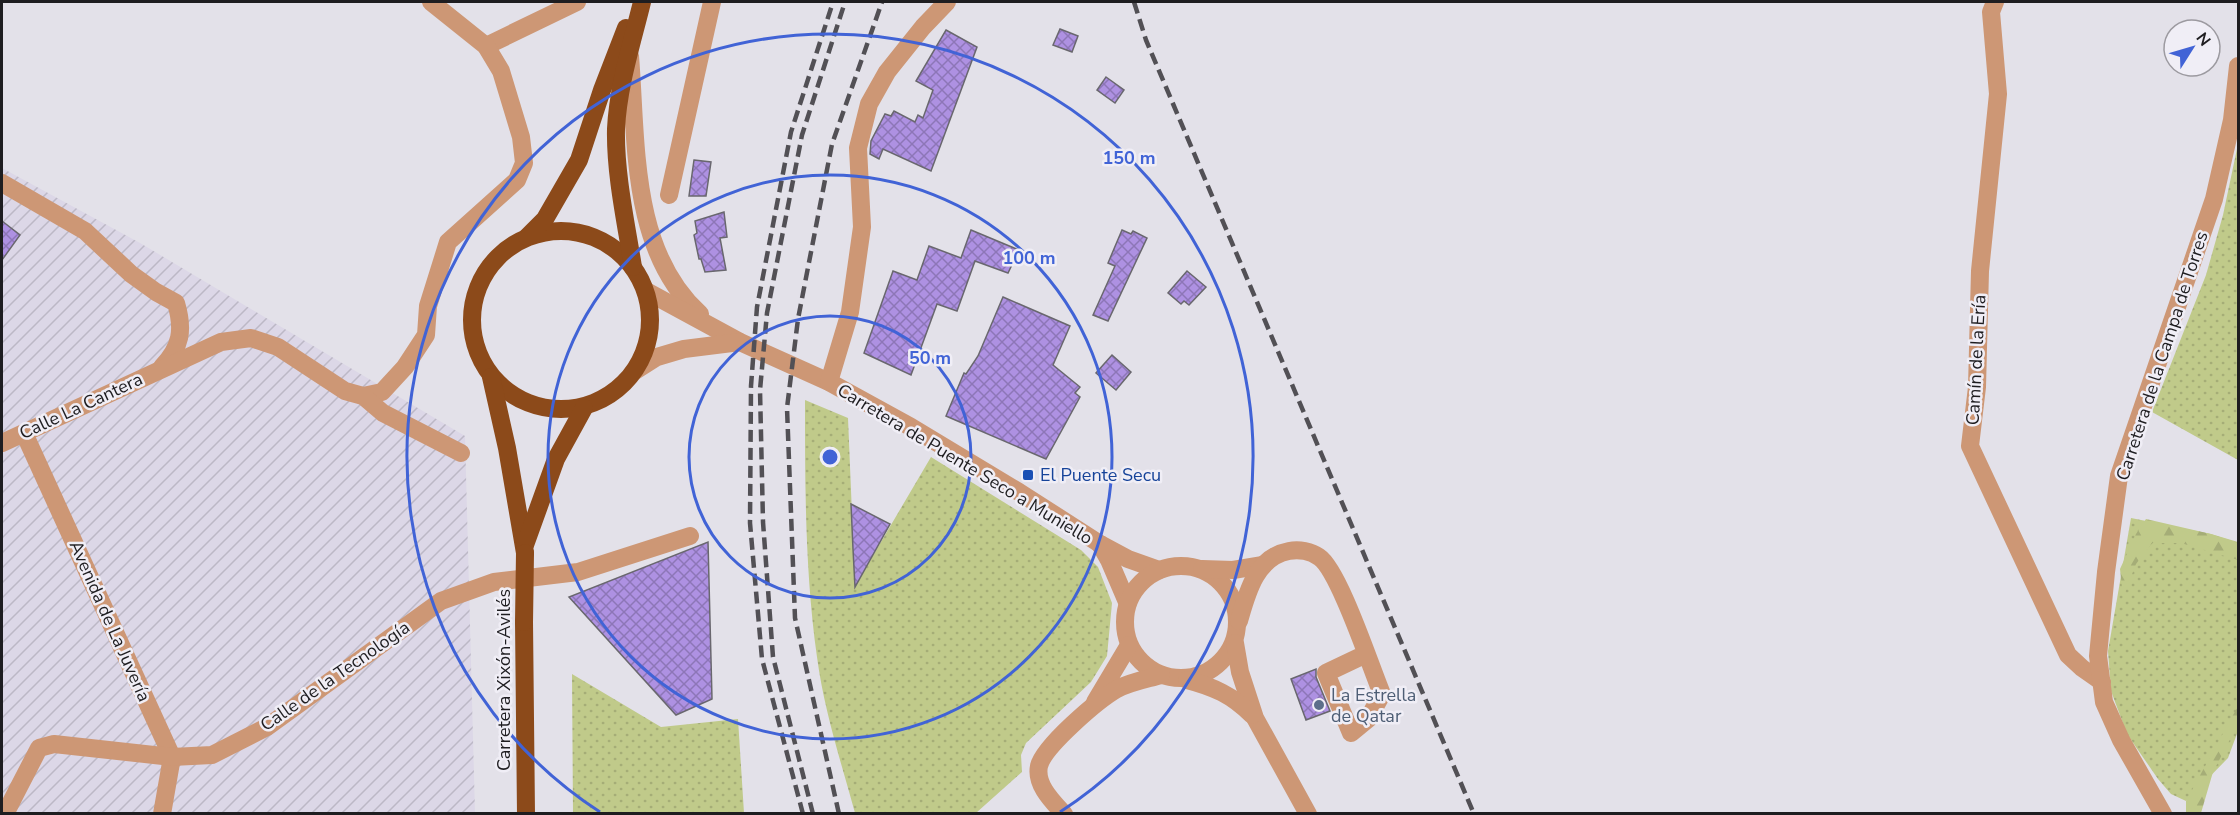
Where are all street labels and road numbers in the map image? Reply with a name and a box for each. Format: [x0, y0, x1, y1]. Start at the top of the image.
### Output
street label: Carretera de la Campa de Torres [2110, 228, 2214, 484]
street label: Camín de la Ería [1961, 294, 1991, 426]
street label: Calle La Cantera [16, 367, 146, 445]
street label: Carretera de Puente Seco a Muniello [833, 378, 1097, 550]
street label: Avenida de La Juvería [64, 537, 156, 705]
street label: Carretera Xixón-Avilés [492, 589, 516, 771]
street label: Calle de la Tecnología [255, 615, 415, 737]

